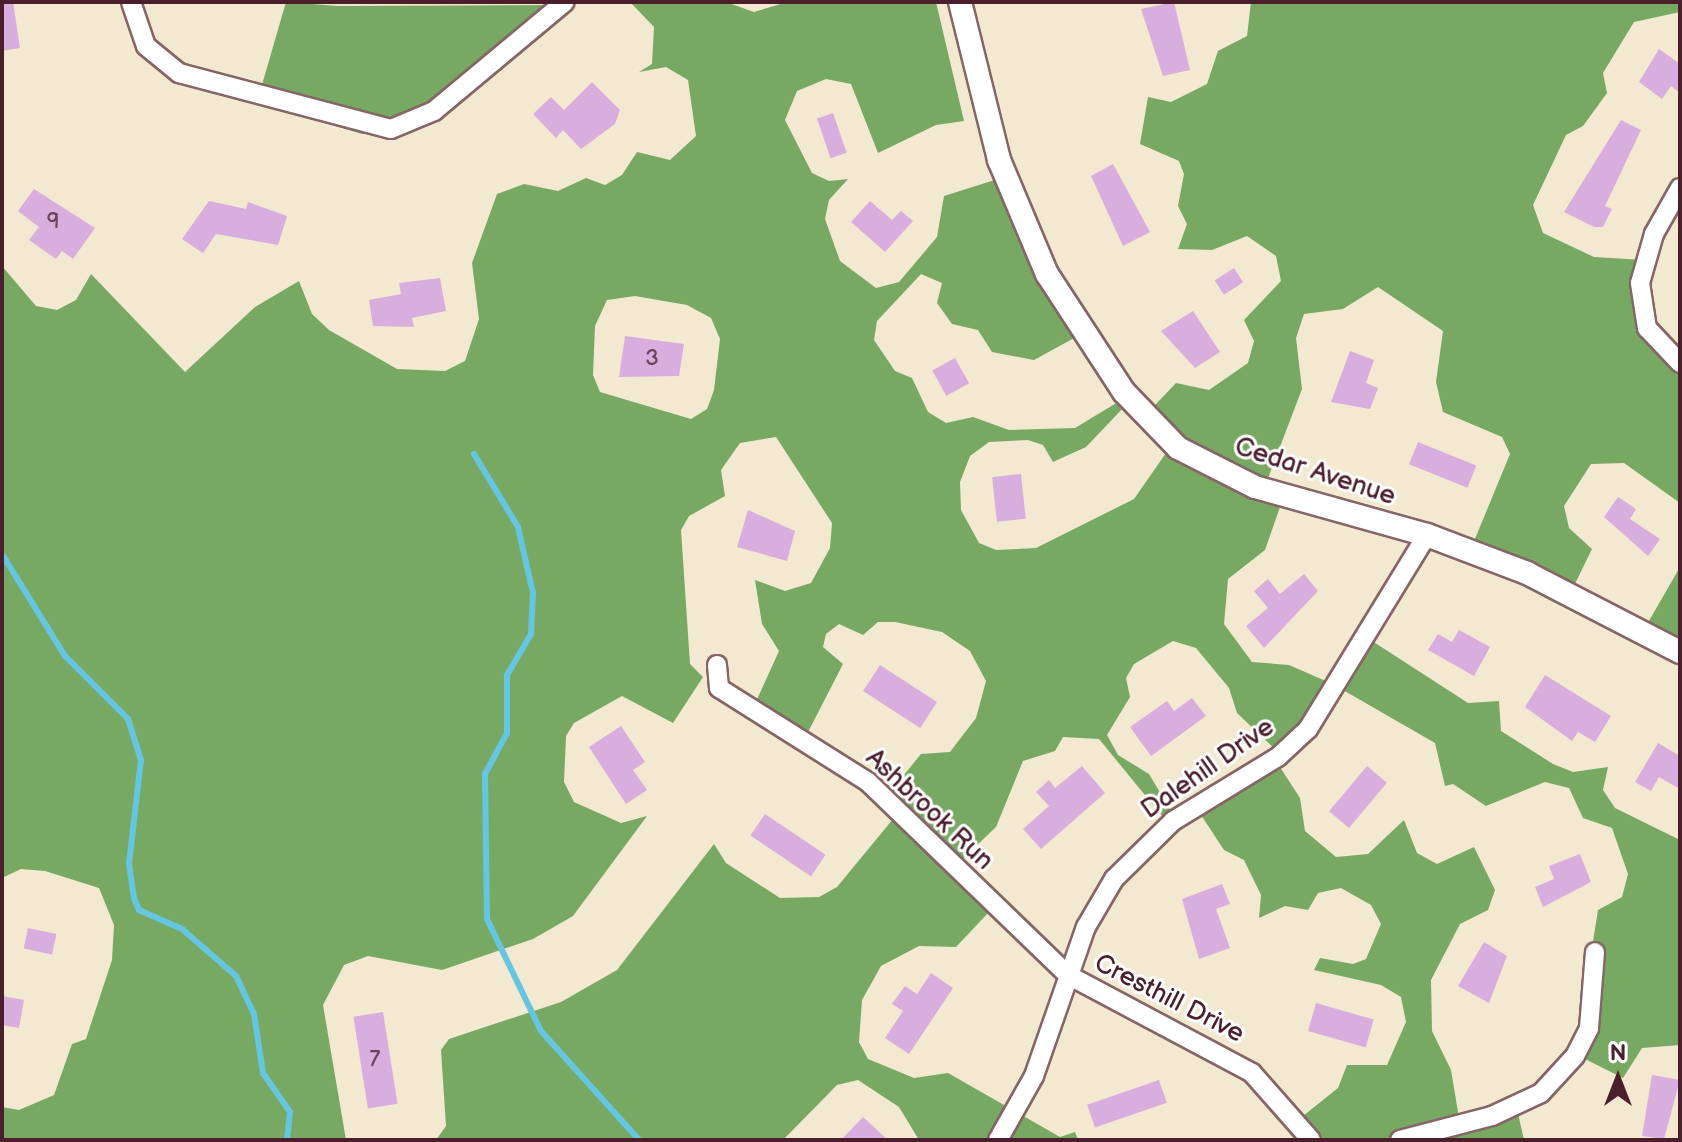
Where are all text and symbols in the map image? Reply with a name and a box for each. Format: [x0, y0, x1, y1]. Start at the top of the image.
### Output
house number: 9 [47, 209, 59, 235]
house number: 3 [645, 346, 659, 372]
street label: Cedar Avenue [1231, 431, 1399, 513]
street label: Dalehill Drive [1136, 712, 1280, 826]
street label: Ashbrook Run [859, 743, 999, 877]
street label: Cresthill Drive [1089, 948, 1249, 1050]
north arrow [1578, 1038, 1658, 1118]
text: N [1610, 1040, 1626, 1067]
house number: 7 [370, 1047, 380, 1073]

